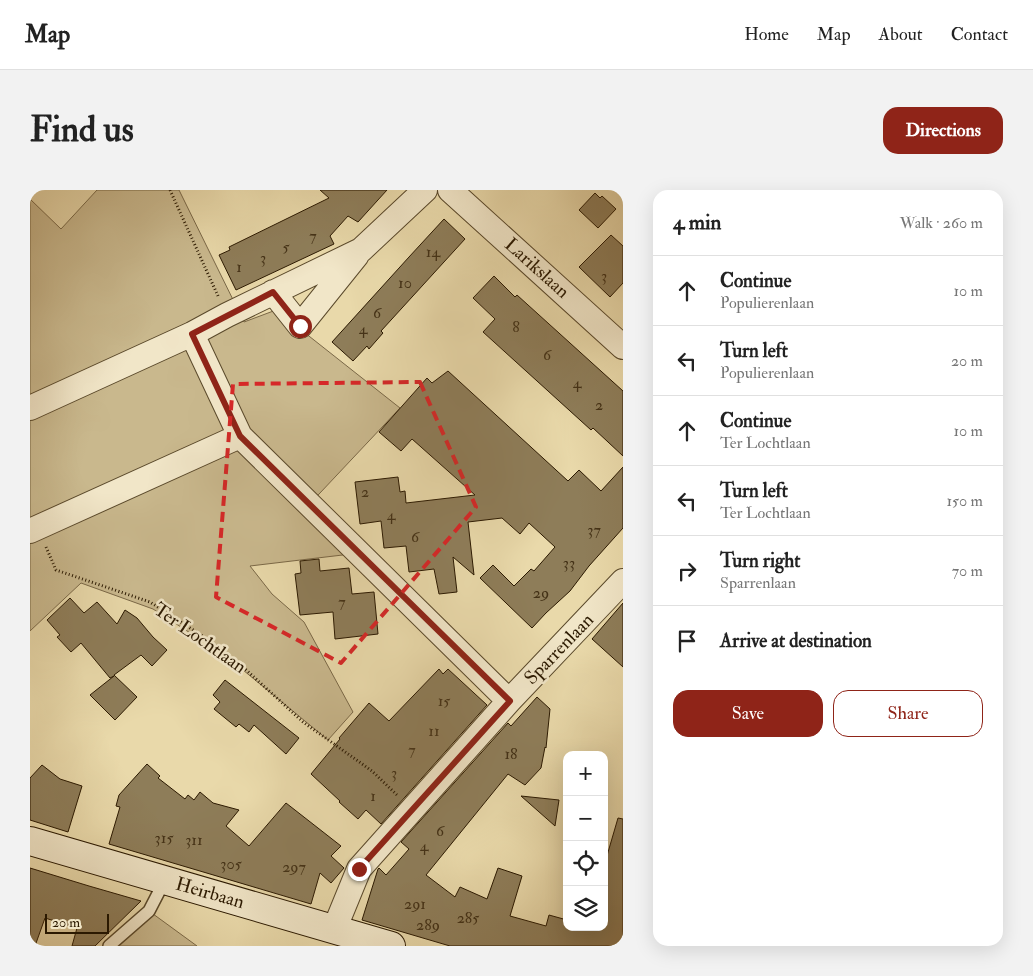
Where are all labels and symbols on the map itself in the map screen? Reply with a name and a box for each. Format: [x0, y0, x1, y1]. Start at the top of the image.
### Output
house number: 7 [309, 226, 317, 246]
street label: Larikslaan [499, 233, 575, 304]
house number: 5 [282, 237, 290, 257]
house number: 14 [426, 242, 442, 262]
house number: 3 [260, 248, 266, 268]
house number: 1 [236, 257, 242, 277]
house number: 3 [601, 266, 607, 286]
house number: 10 [398, 273, 412, 293]
house number: 6 [373, 303, 382, 323]
route start [289, 315, 312, 338]
house number: 8 [512, 317, 520, 337]
house number: 4 [359, 319, 369, 339]
house number: 6 [543, 345, 552, 365]
house number: 4 [573, 373, 583, 393]
house number: 2 [595, 395, 603, 415]
house number: 2 [361, 482, 369, 502]
house number: 4 [387, 505, 397, 525]
house number: 37 [587, 520, 601, 540]
house number: 6 [411, 527, 420, 547]
house number: 33 [563, 553, 575, 573]
house number: 29 [533, 583, 549, 603]
house number: 7 [338, 592, 346, 612]
street label: Ter Lochtlaan [149, 597, 251, 679]
street label: Sparrenlaan [519, 608, 600, 690]
house number: 15 [438, 691, 450, 711]
house number: 11 [428, 721, 440, 741]
house number: 7 [408, 740, 416, 760]
house number: 18 [504, 744, 518, 764]
house number: 3 [391, 763, 397, 783]
house number: 1 [370, 786, 376, 806]
house number: 6 [436, 821, 445, 841]
house number: 315 [155, 828, 173, 848]
house number: 311 [185, 830, 203, 850]
house number: 4 [420, 836, 430, 856]
house number: 305 [220, 854, 242, 874]
house number: 297 [282, 857, 306, 877]
route end [348, 858, 371, 881]
street label: Heirbaan [173, 872, 247, 914]
house number: 291 [404, 894, 426, 914]
house number: 285 [457, 908, 479, 928]
scale bar [45, 911, 109, 934]
house number: 289 [416, 915, 440, 935]

